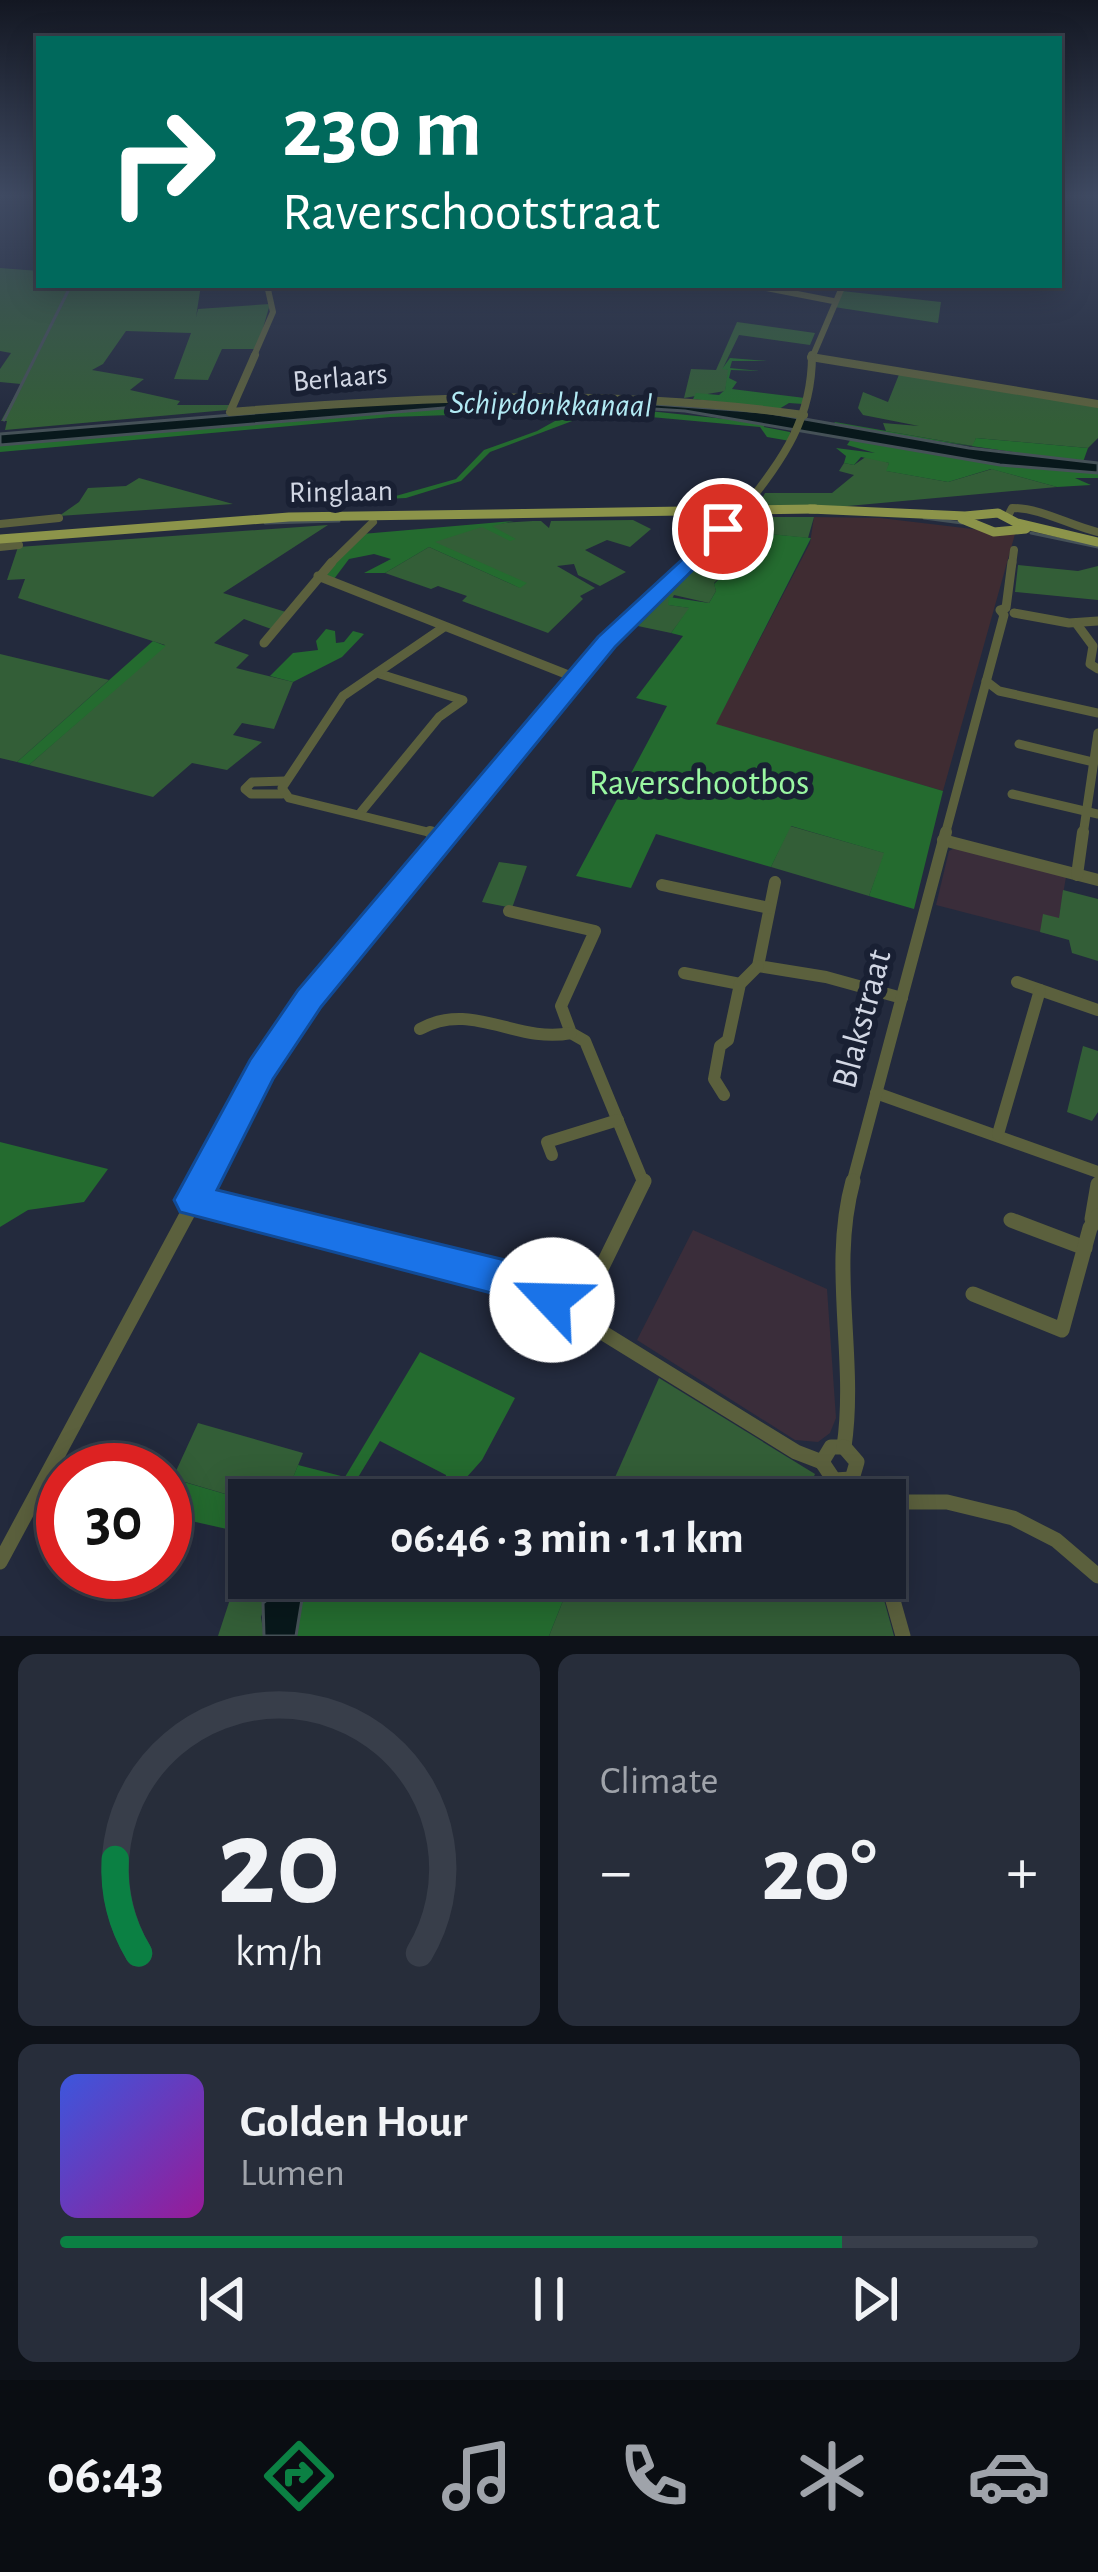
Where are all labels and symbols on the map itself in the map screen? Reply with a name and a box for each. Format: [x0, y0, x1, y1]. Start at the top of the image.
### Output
street label: Berlaars [291, 359, 389, 397]
water label: Schipdonkkanaal [449, 387, 653, 423]
street label: Ringlaan [289, 476, 393, 508]
pin [672, 478, 774, 580]
park label: Raverschootbos [589, 765, 809, 801]
street label: Blakstraat [826, 945, 898, 1092]
position arrow [489, 1237, 615, 1363]
speed limit sign: 30 [36, 1443, 192, 1599]

